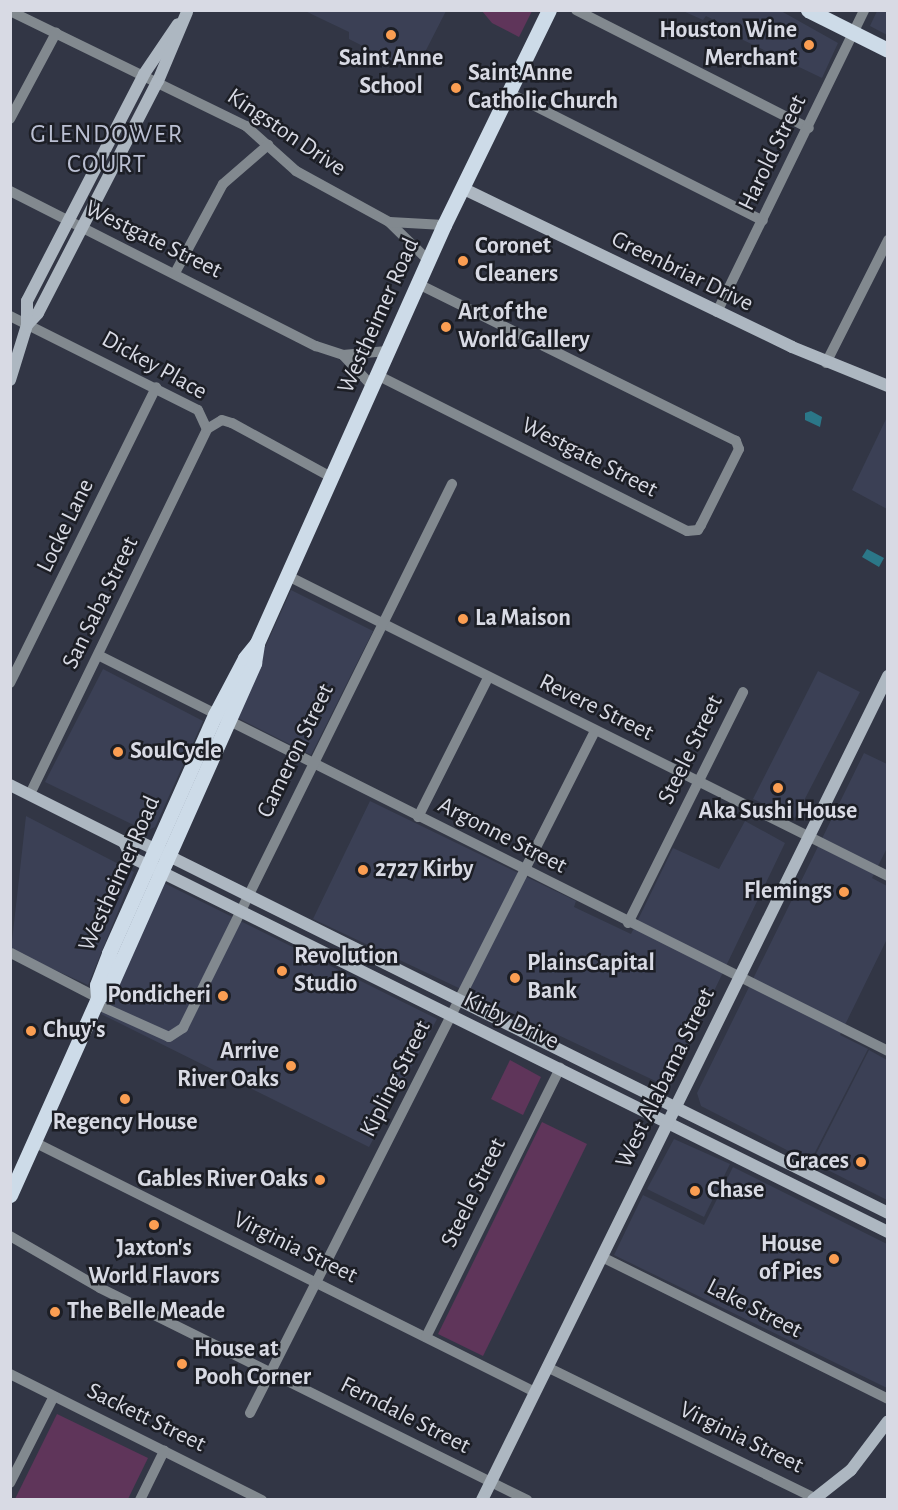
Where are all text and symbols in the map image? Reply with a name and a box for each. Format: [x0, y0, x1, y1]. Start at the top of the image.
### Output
place label: Houston Wine Merchant [659, 17, 797, 73]
marker: Saint Anne School [384, 28, 398, 42]
marker: Houston Wine Merchant [802, 38, 816, 52]
place label: Saint Anne School [339, 45, 443, 101]
place label: Saint Anne Catholic Church [468, 60, 618, 116]
marker: Saint Anne Catholic Church [449, 81, 463, 95]
street label: Kingston Drive [221, 83, 351, 183]
street label: Harold Street [733, 90, 813, 216]
district label: GLENDOWER COURT [30, 119, 184, 180]
street label: Westgate Street [80, 194, 226, 286]
street label: Greenbriar Drive [606, 225, 758, 319]
place label: Coronet Cleaners [475, 233, 558, 289]
street label: Westheimer Road [332, 234, 426, 398]
marker: Coronet Cleaners [456, 254, 470, 268]
place label: Art of the World Gallery [458, 299, 590, 355]
marker: Art of the World Gallery [439, 320, 453, 334]
street label: Dickey Place [96, 325, 212, 407]
street label: Westgate Street [516, 411, 662, 505]
street label: Locke Lane [31, 475, 101, 577]
street label: San Saba Street [57, 532, 145, 674]
place label: La Maison [475, 605, 571, 633]
marker: La Maison [456, 612, 470, 626]
street label: Revere Street [534, 668, 658, 748]
street label: Cameron Street [251, 679, 341, 823]
street label: Steele Street [652, 691, 730, 809]
place label: SoulCycle [130, 738, 222, 766]
marker: SoulCycle [111, 745, 125, 759]
marker: Aka Sushi House [771, 781, 785, 795]
street label: Argonne Street [433, 791, 571, 881]
street label: Westheimer Road [73, 792, 167, 956]
place label: Aka Sushi House [699, 798, 857, 826]
place label: 2727 Kirby [375, 856, 473, 884]
marker: 2727 Kirby [356, 863, 370, 877]
place label: Flemings [744, 878, 832, 906]
marker: Flemings [837, 885, 851, 899]
place label: Revolution Studio [294, 943, 399, 999]
place label: PlainsCapital Bank [527, 950, 655, 1006]
marker: Revolution Studio [275, 964, 289, 978]
marker: PlainsCapital Bank [508, 971, 522, 985]
place label: Pondicheri [107, 982, 211, 1010]
street label: West Alabama Street [610, 983, 722, 1173]
street label: Kirby Drive [458, 986, 564, 1056]
marker: Pondicheri [216, 989, 230, 1003]
street label: Kipling Street [354, 1016, 438, 1142]
place label: Chuy's [43, 1017, 105, 1045]
marker: Chuy's [24, 1024, 38, 1038]
place label: Arrive River Oaks [177, 1038, 279, 1094]
marker: Arrive River Oaks [284, 1059, 298, 1073]
marker: Regency House [118, 1092, 132, 1106]
place label: Regency House [52, 1109, 198, 1137]
street label: Steele Street [435, 1134, 513, 1252]
place label: Graces [786, 1148, 849, 1176]
marker: Graces [854, 1155, 868, 1169]
place label: Gables River Oaks [137, 1166, 308, 1194]
marker: Gables River Oaks [313, 1173, 327, 1187]
place label: Chase [707, 1177, 764, 1205]
marker: Chase [688, 1184, 702, 1198]
street label: Virginia Street [228, 1206, 362, 1290]
marker: Jaxton's World Flavors [147, 1218, 161, 1232]
place label: House of Pies [759, 1231, 822, 1287]
place label: Jaxton's World Flavors [88, 1235, 220, 1291]
marker: House of Pies [827, 1252, 841, 1266]
street label: Lake Street [702, 1273, 806, 1345]
place label: The Belle Meade [67, 1298, 225, 1326]
marker: The Belle Meade [48, 1305, 62, 1319]
place label: House at Pooh Corner [194, 1336, 311, 1392]
marker: House at Pooh Corner [175, 1357, 189, 1371]
street label: Ferndale Street [335, 1371, 475, 1461]
street label: Sackett Street [82, 1377, 210, 1459]
street label: Virginia Street [674, 1396, 808, 1480]

